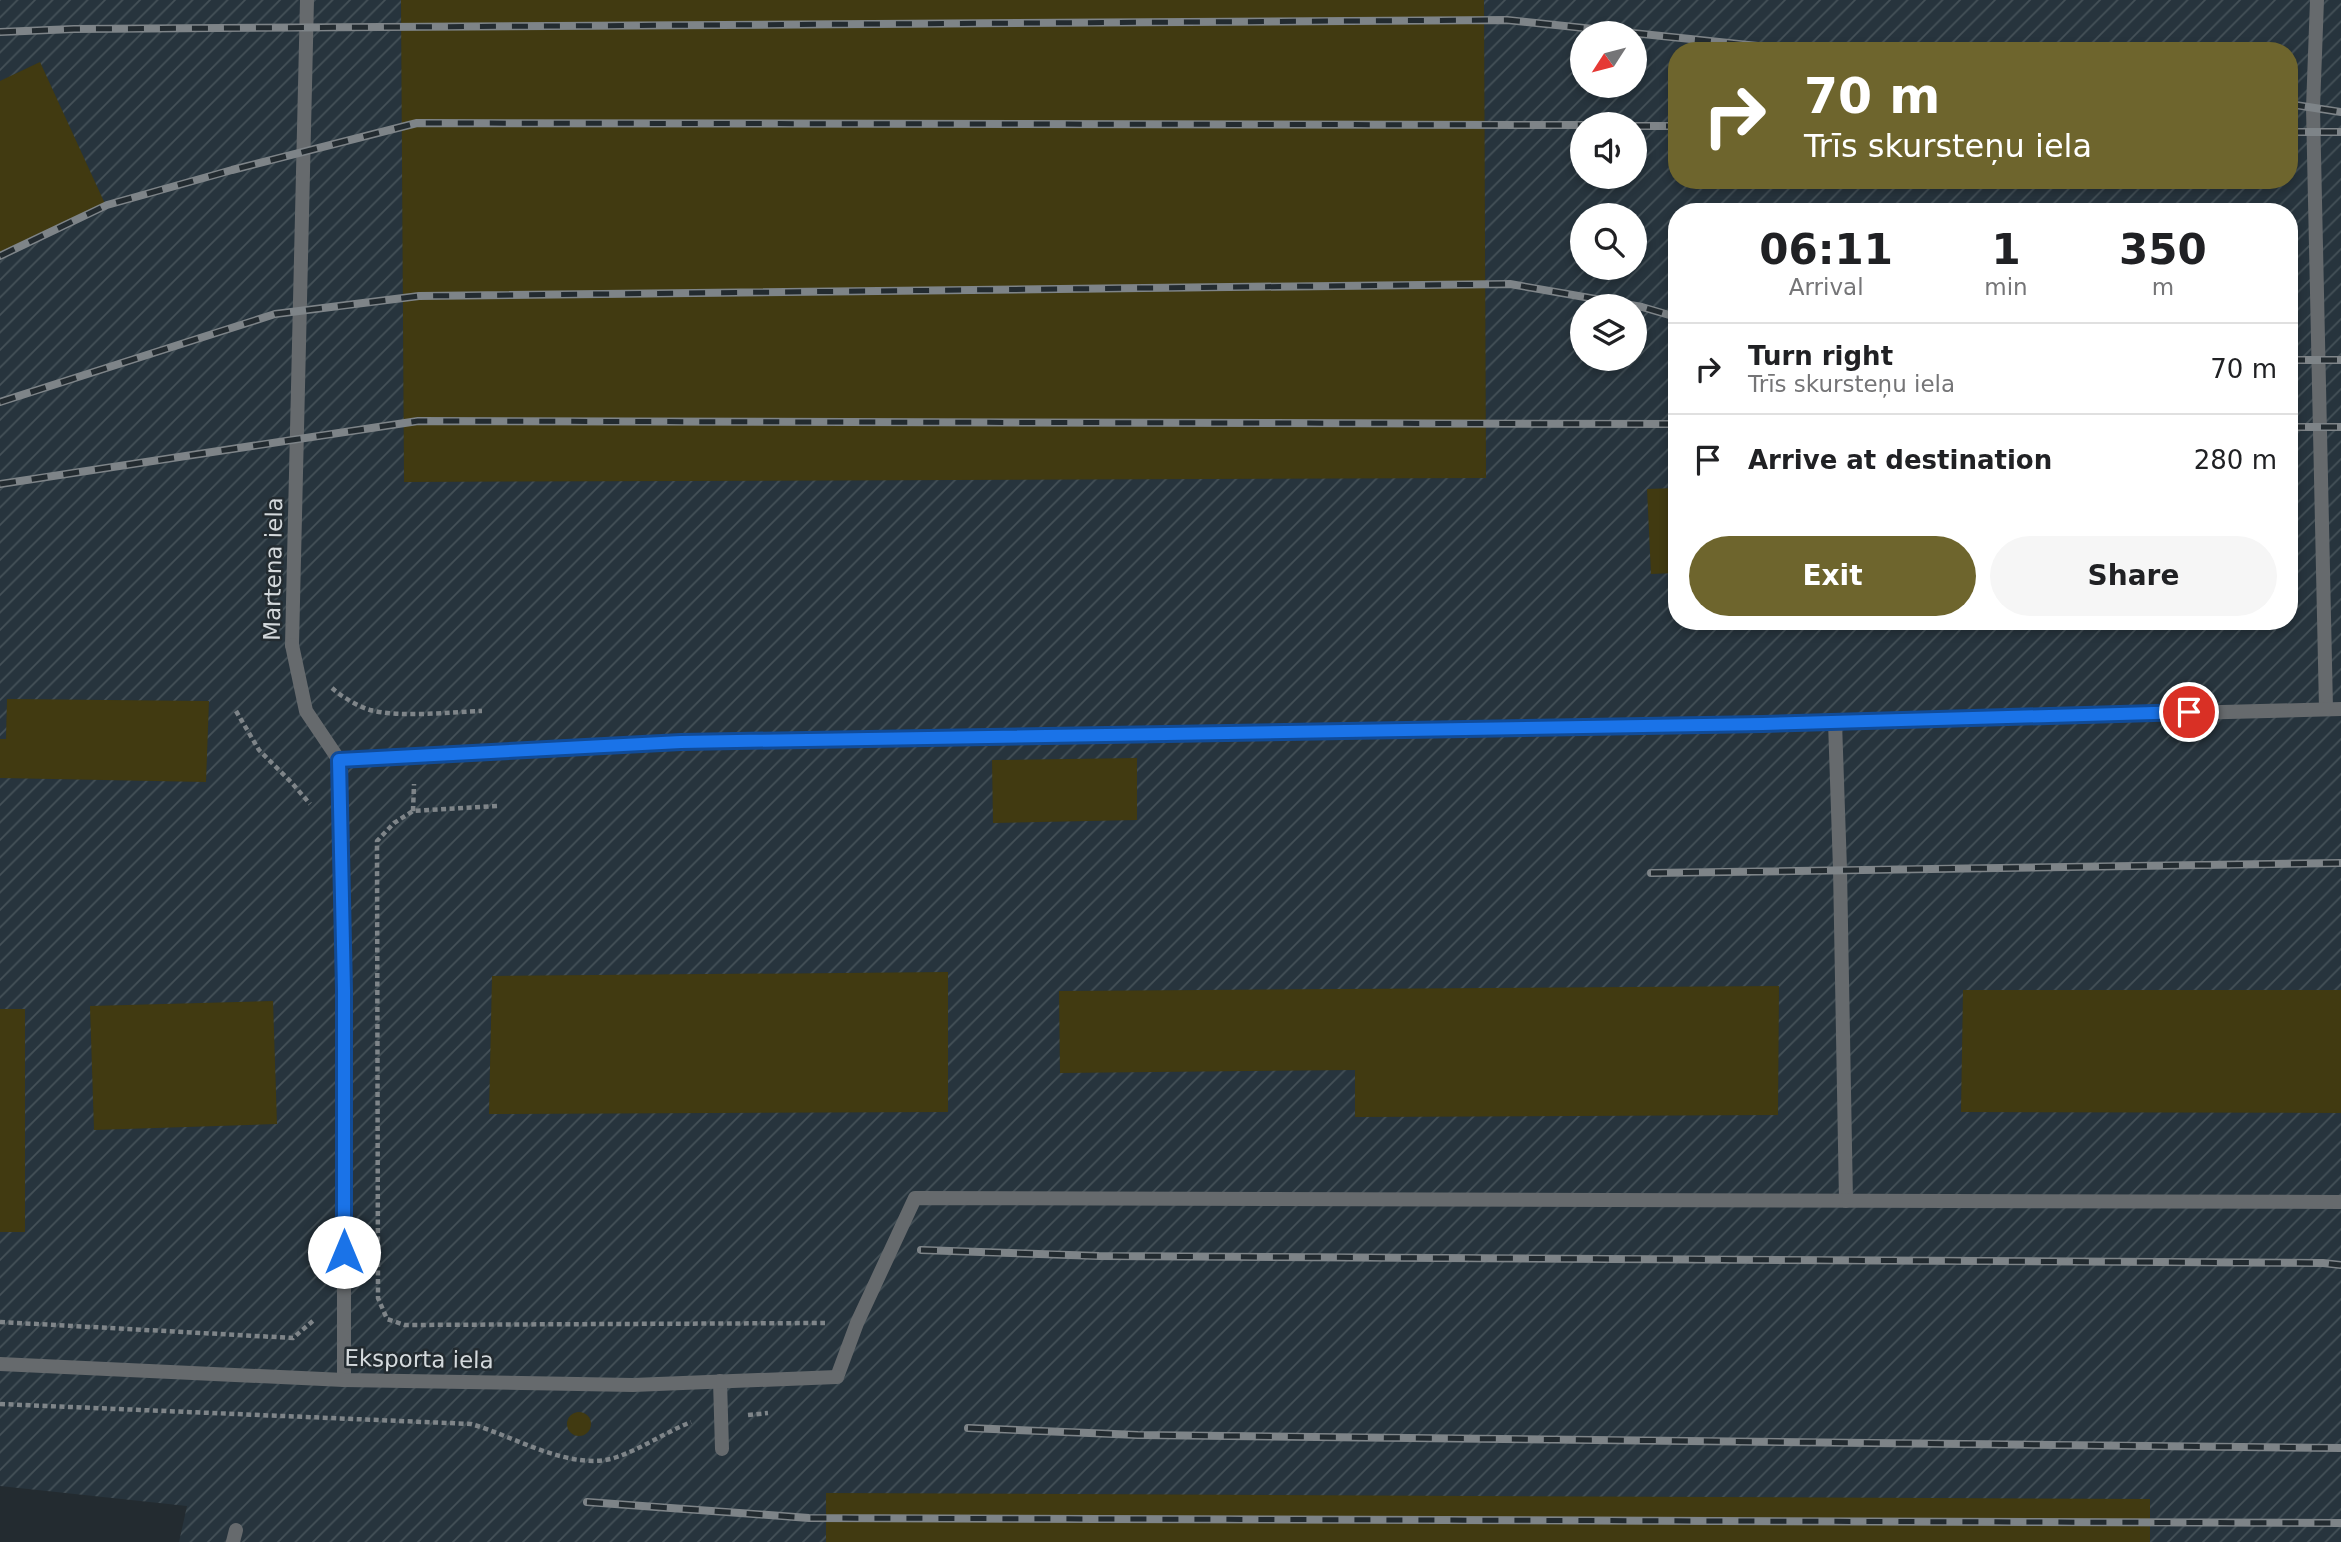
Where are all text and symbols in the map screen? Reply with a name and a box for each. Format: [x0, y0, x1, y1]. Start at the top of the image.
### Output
north arrow [1570, 21, 1647, 98]
map controls [1570, 21, 1647, 371]
text: 70 m [1804, 68, 1940, 125]
icon: right [1689, 70, 1780, 161]
button: sound [1570, 112, 1647, 189]
text: Trīs skursteņu iela [1804, 127, 2092, 165]
button: search [1570, 203, 1647, 280]
text: 06:11 [1759, 225, 1893, 274]
text: 1 [1991, 225, 2021, 274]
text: 350 [2119, 225, 2207, 274]
text: Arrival [1789, 274, 1864, 300]
text: min [1984, 274, 2028, 300]
text: m [2152, 274, 2174, 300]
button: layers [1570, 294, 1647, 371]
text: Turn right [1748, 341, 1893, 371]
icon: right [1689, 350, 1727, 388]
text: 70 m [2210, 354, 2277, 384]
text: Trīs skursteņu iela [1748, 371, 1955, 397]
icon: arrive [1689, 441, 1727, 479]
text: Arrive at destination [1748, 445, 2052, 475]
text: 280 m [2194, 445, 2277, 475]
street label: Martena iela [259, 497, 287, 641]
button: Exit [1689, 536, 1976, 616]
button: Share [1990, 536, 2277, 616]
pin [2159, 682, 2219, 742]
icon: arrive [2170, 693, 2208, 731]
position arrow [307, 1215, 381, 1289]
street label: Eksporta iela [344, 1345, 494, 1373]

